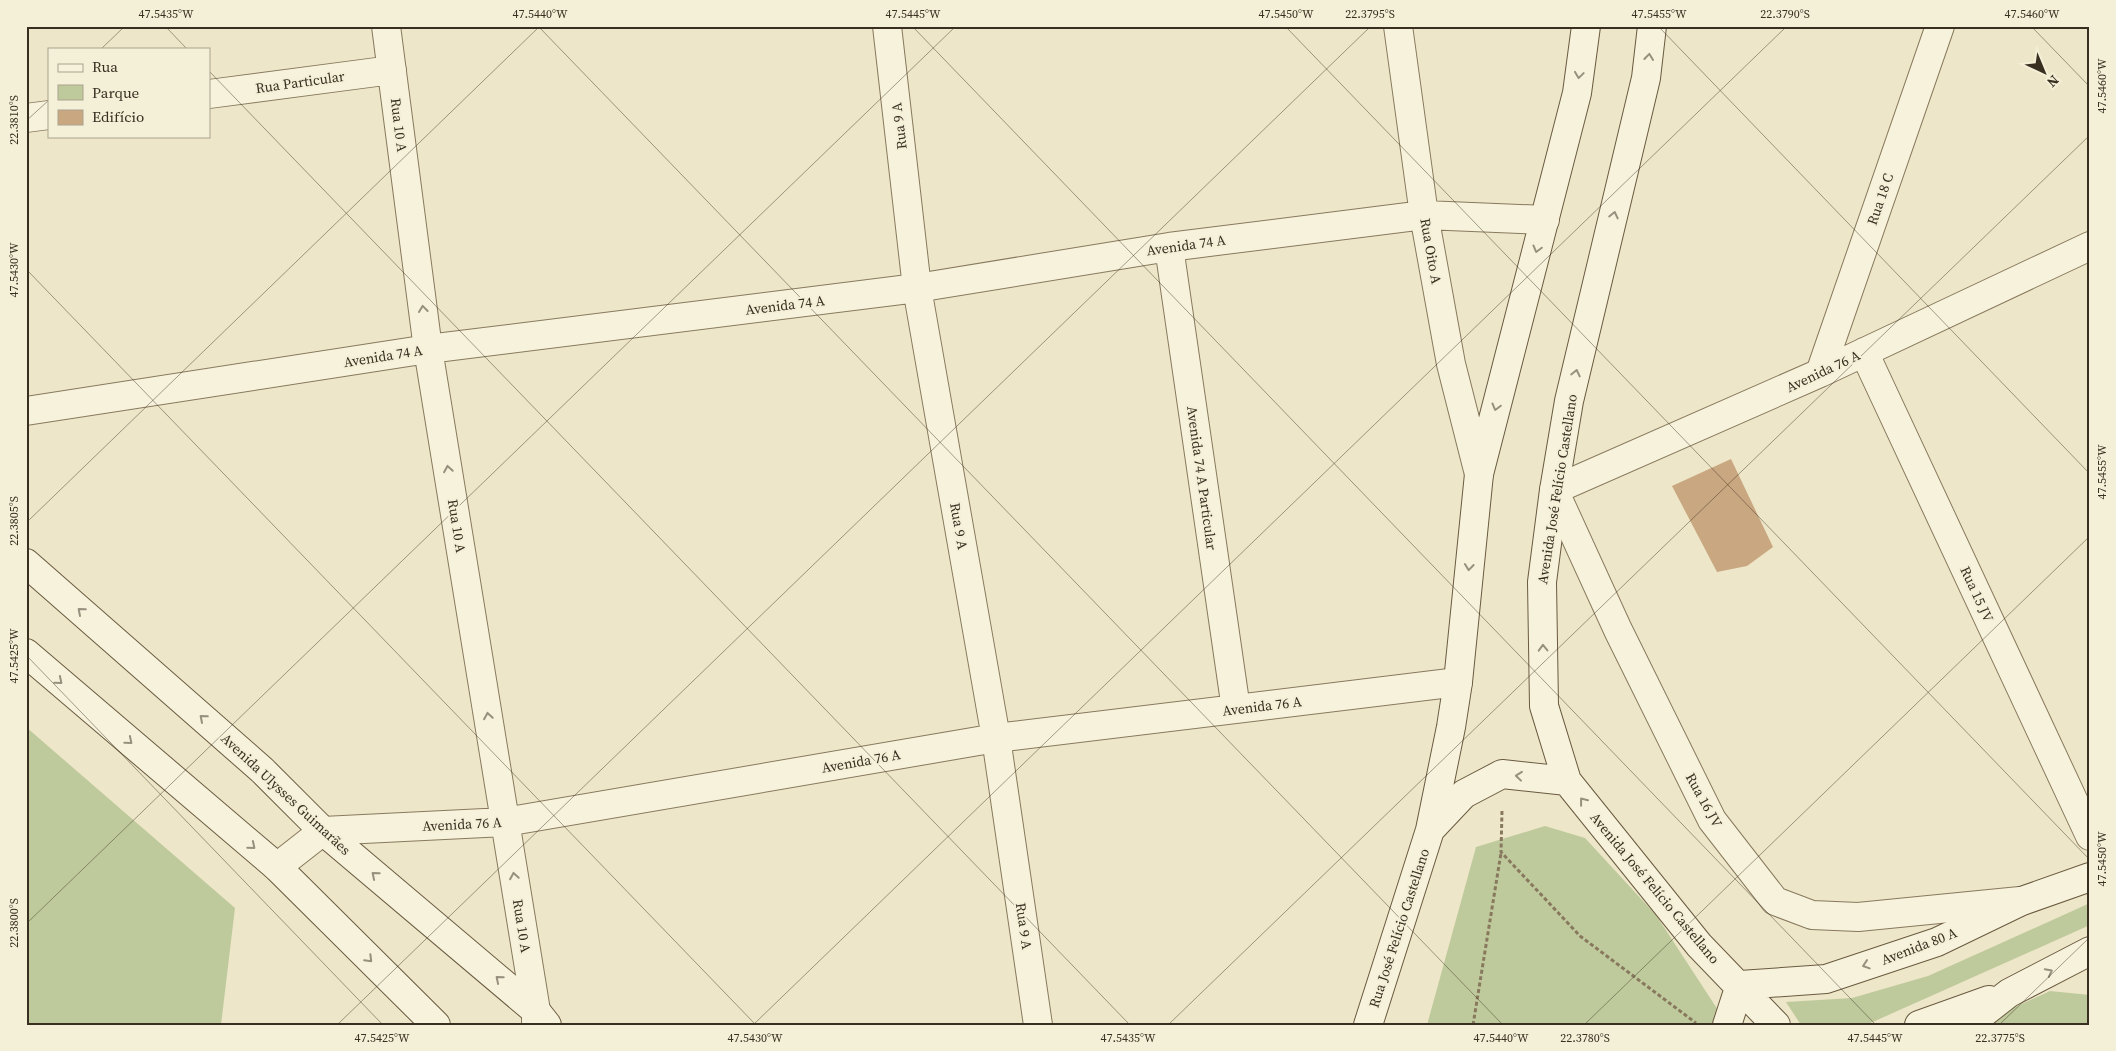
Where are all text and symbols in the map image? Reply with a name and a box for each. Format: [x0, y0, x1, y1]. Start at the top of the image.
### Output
text: 47.5435°W [138, 6, 194, 22]
text: 47.5440°W [512, 6, 568, 22]
text: 47.5445°W [885, 6, 941, 22]
text: 47.5450°W [1258, 6, 1314, 22]
text: 22.3795°S [1345, 6, 1395, 22]
text: 47.5455°W [1631, 6, 1687, 22]
text: 22.3790°S [1760, 6, 1810, 22]
text: 47.5460°W [2004, 6, 2060, 22]
legend [48, 48, 210, 138]
north arrow [2018, 48, 2068, 98]
one-way arrow [1643, 52, 1654, 60]
text: Rua [92, 56, 118, 77]
text: 47.5460°W [2094, 58, 2110, 114]
street label: Rua Particular [254, 66, 346, 98]
one-way arrow [1574, 71, 1585, 79]
text: N [2042, 71, 2064, 92]
text: Parque [92, 82, 140, 103]
text: 22.3810°S [6, 95, 22, 145]
street label: Rua 10 A [386, 97, 412, 154]
street label: Rua 9 A [886, 101, 912, 151]
text: Edifício [92, 106, 144, 127]
street label: Rua 18 C [1862, 170, 1898, 228]
one-way arrow [1608, 211, 1619, 220]
street label: Rua Oito A [1415, 217, 1447, 286]
street label: Avenida 74 A [1145, 229, 1228, 260]
text: 47.5430°W [6, 242, 22, 298]
one-way arrow [1532, 245, 1543, 254]
street label: Avenida 74 A [744, 290, 827, 320]
one-way arrow [418, 304, 429, 312]
street label: Avenida 74 A [342, 340, 425, 372]
street label: Avenida 76 A [1783, 345, 1864, 397]
one-way arrow [1570, 369, 1581, 378]
street label: Avenida José Felício Castellano [1532, 392, 1582, 585]
one-way arrow [1491, 402, 1502, 411]
street label: Avenida 74 A Particular [1182, 405, 1222, 551]
text: 47.5455°W [2094, 444, 2110, 500]
one-way arrow [443, 465, 453, 474]
text: 22.3805°S [6, 496, 22, 546]
street label: Rua 10 A [443, 498, 471, 555]
street label: Rua 9 A [945, 501, 973, 552]
one-way arrow [1464, 563, 1475, 571]
street label: Rua 15 JV [1955, 563, 1999, 626]
one-way arrow [78, 608, 87, 617]
text: 47.5425°W [6, 628, 22, 684]
one-way arrow [1538, 644, 1548, 652]
one-way arrow [53, 675, 62, 684]
street label: Avenida 76 A [1221, 691, 1304, 721]
one-way arrow [483, 712, 493, 720]
one-way arrow [200, 715, 209, 724]
street label: Avenida Ulysses Guimarães [217, 728, 355, 860]
one-way arrow [123, 735, 132, 744]
street label: Avenida 76 A [820, 744, 903, 778]
street label: Rua 16 JV [1681, 769, 1727, 831]
one-way arrow [1514, 771, 1522, 782]
one-way arrow [1580, 798, 1589, 807]
street label: Avenida José Felício Castellano [1586, 808, 1725, 968]
street label: Avenida 76 A [422, 812, 503, 836]
text: 47.5450°W [2094, 831, 2110, 887]
one-way arrow [247, 840, 256, 849]
street label: Rua José Felício Castellano [1364, 845, 1434, 1010]
one-way arrow [371, 871, 380, 880]
one-way arrow [509, 872, 519, 881]
text: 22.3800°S [6, 898, 22, 948]
street label: Rua 10 A [508, 898, 536, 955]
street label: Rua 9 A [1011, 901, 1037, 951]
street label: Avenida 80 A [1878, 922, 1960, 970]
one-way arrow [363, 953, 372, 962]
one-way arrow [1862, 960, 1871, 970]
one-way arrow [2044, 968, 2053, 978]
one-way arrow [496, 977, 505, 985]
text: 47.5425°W [354, 1030, 410, 1046]
text: 47.5430°W [727, 1030, 783, 1046]
text: 47.5435°W [1100, 1030, 1156, 1046]
text: 47.5440°W [1473, 1030, 1529, 1046]
text: 22.3780°S [1560, 1030, 1610, 1046]
text: 47.5445°W [1847, 1030, 1903, 1046]
text: 22.3775°S [1975, 1030, 2025, 1046]

